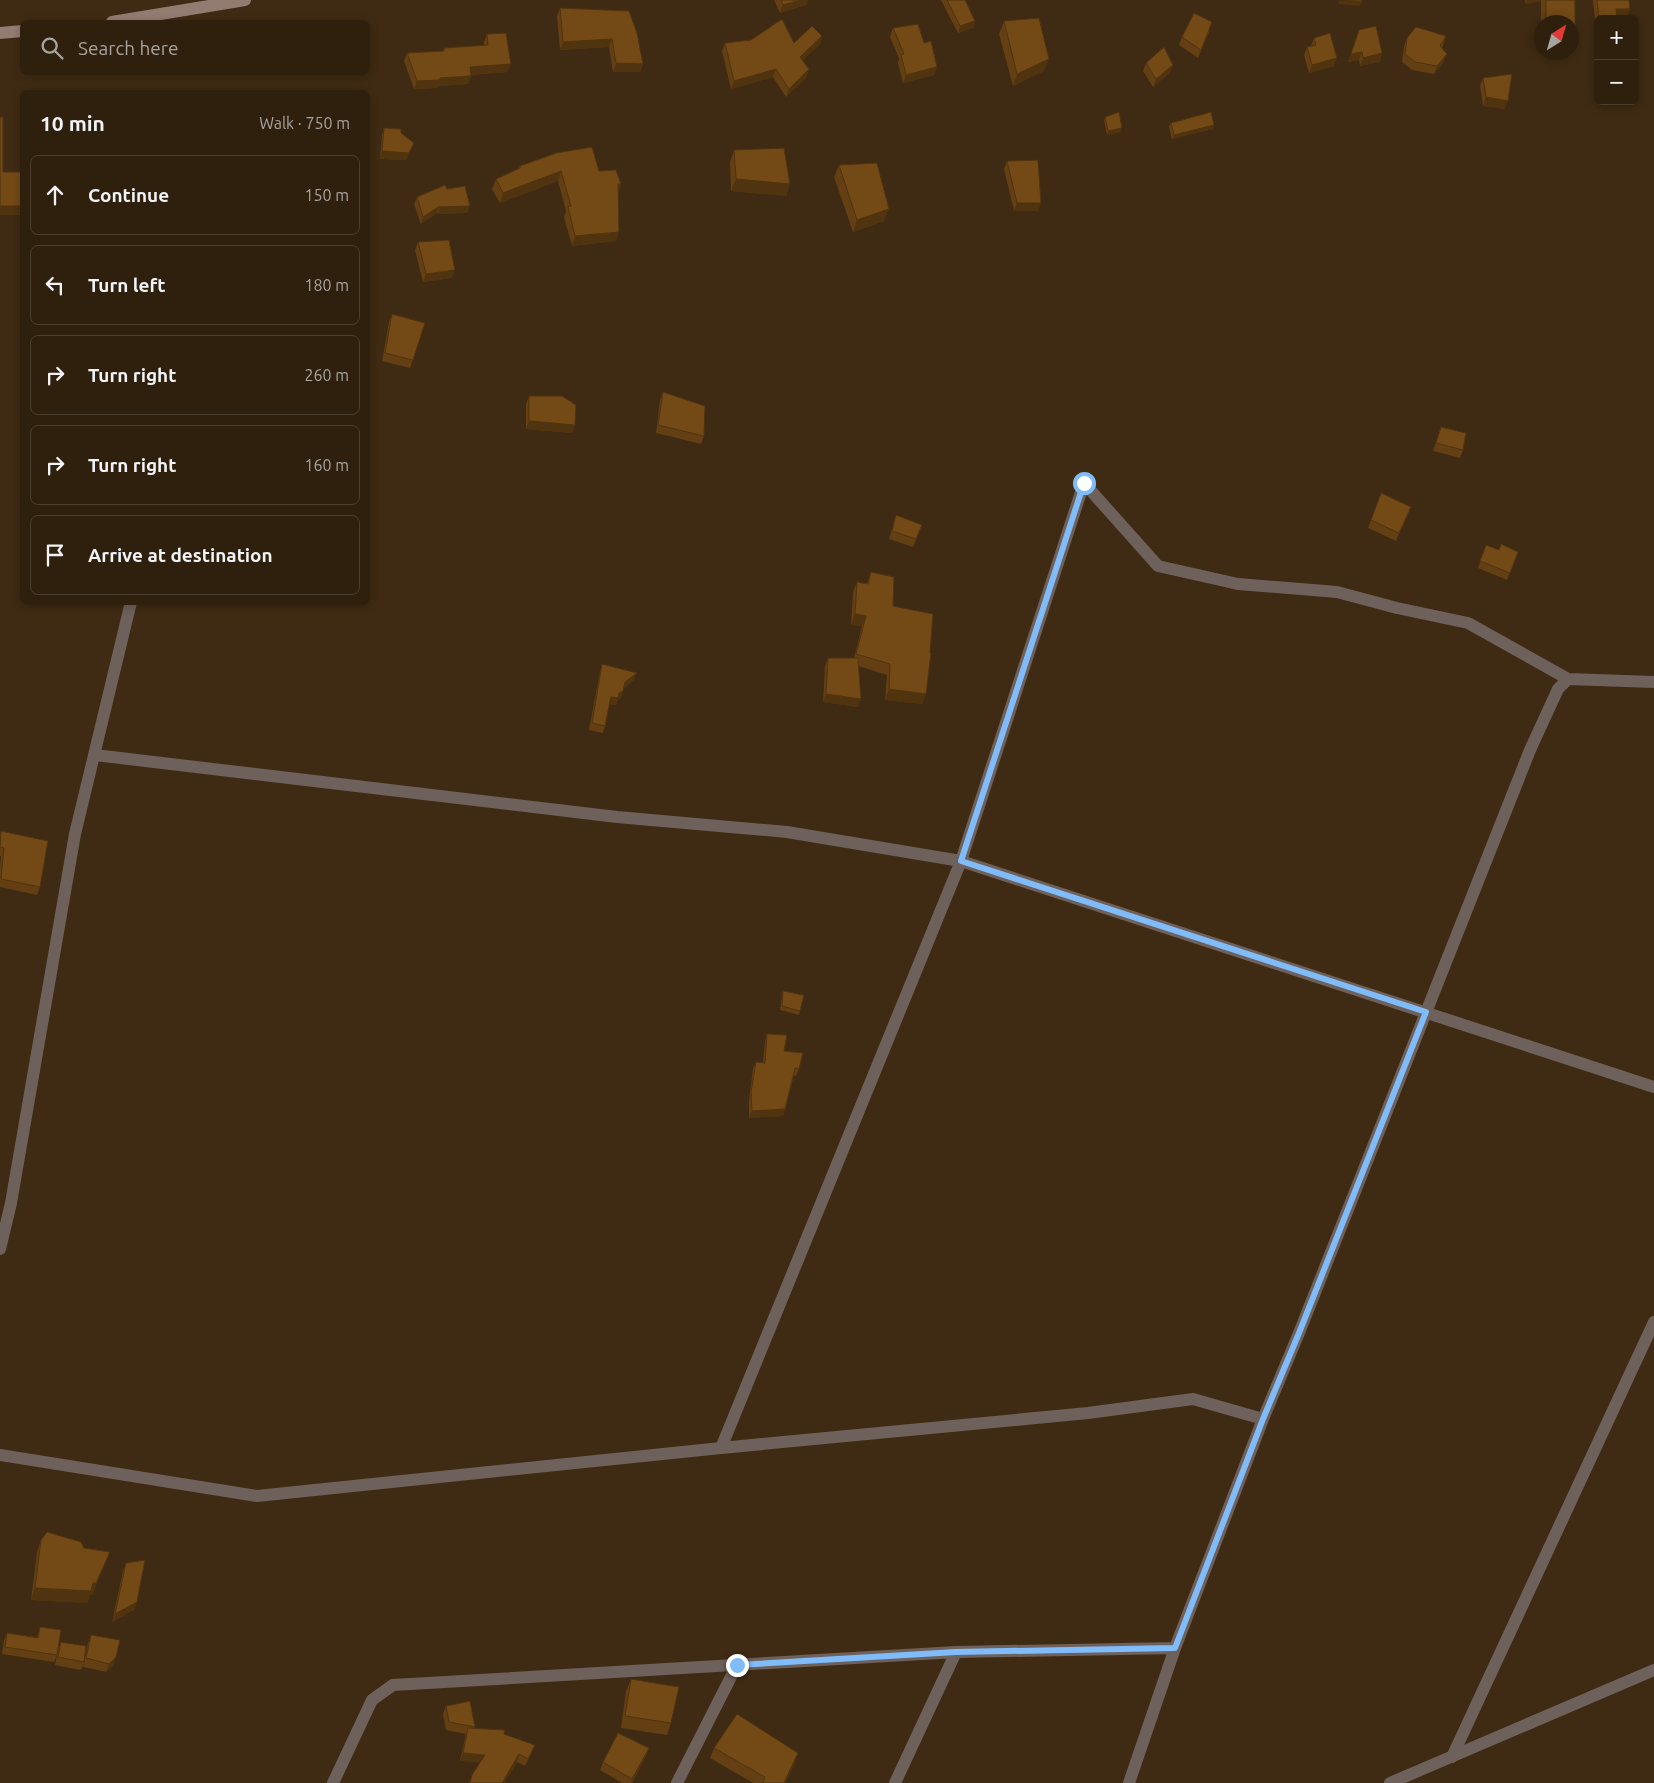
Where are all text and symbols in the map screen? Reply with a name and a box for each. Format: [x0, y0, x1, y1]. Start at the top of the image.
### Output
north arrow [1534, 15, 1579, 60]
map controls [1594, 15, 1639, 105]
button: + [1594, 15, 1639, 60]
search box [20, 20, 370, 75]
icon: search [38, 34, 66, 62]
text: Search here [78, 37, 178, 59]
button: − [1594, 60, 1639, 105]
text: 10 min [40, 111, 105, 135]
text: Walk · 750 m [259, 114, 350, 132]
icon: ahead [41, 181, 69, 209]
text: Continue [88, 184, 169, 206]
text: 150 m [304, 186, 349, 204]
icon: left [41, 271, 69, 299]
text: Turn left [88, 274, 166, 296]
text: 180 m [304, 276, 349, 294]
icon: right [41, 361, 69, 389]
text: Turn right [88, 364, 176, 386]
text: 260 m [304, 366, 349, 384]
icon: right [41, 451, 69, 479]
text: Turn right [88, 454, 176, 476]
text: 160 m [304, 456, 349, 474]
route start [1073, 472, 1096, 495]
icon: arrive [41, 541, 69, 569]
text: Arrive at destination [88, 544, 273, 566]
route end [726, 1654, 749, 1677]

